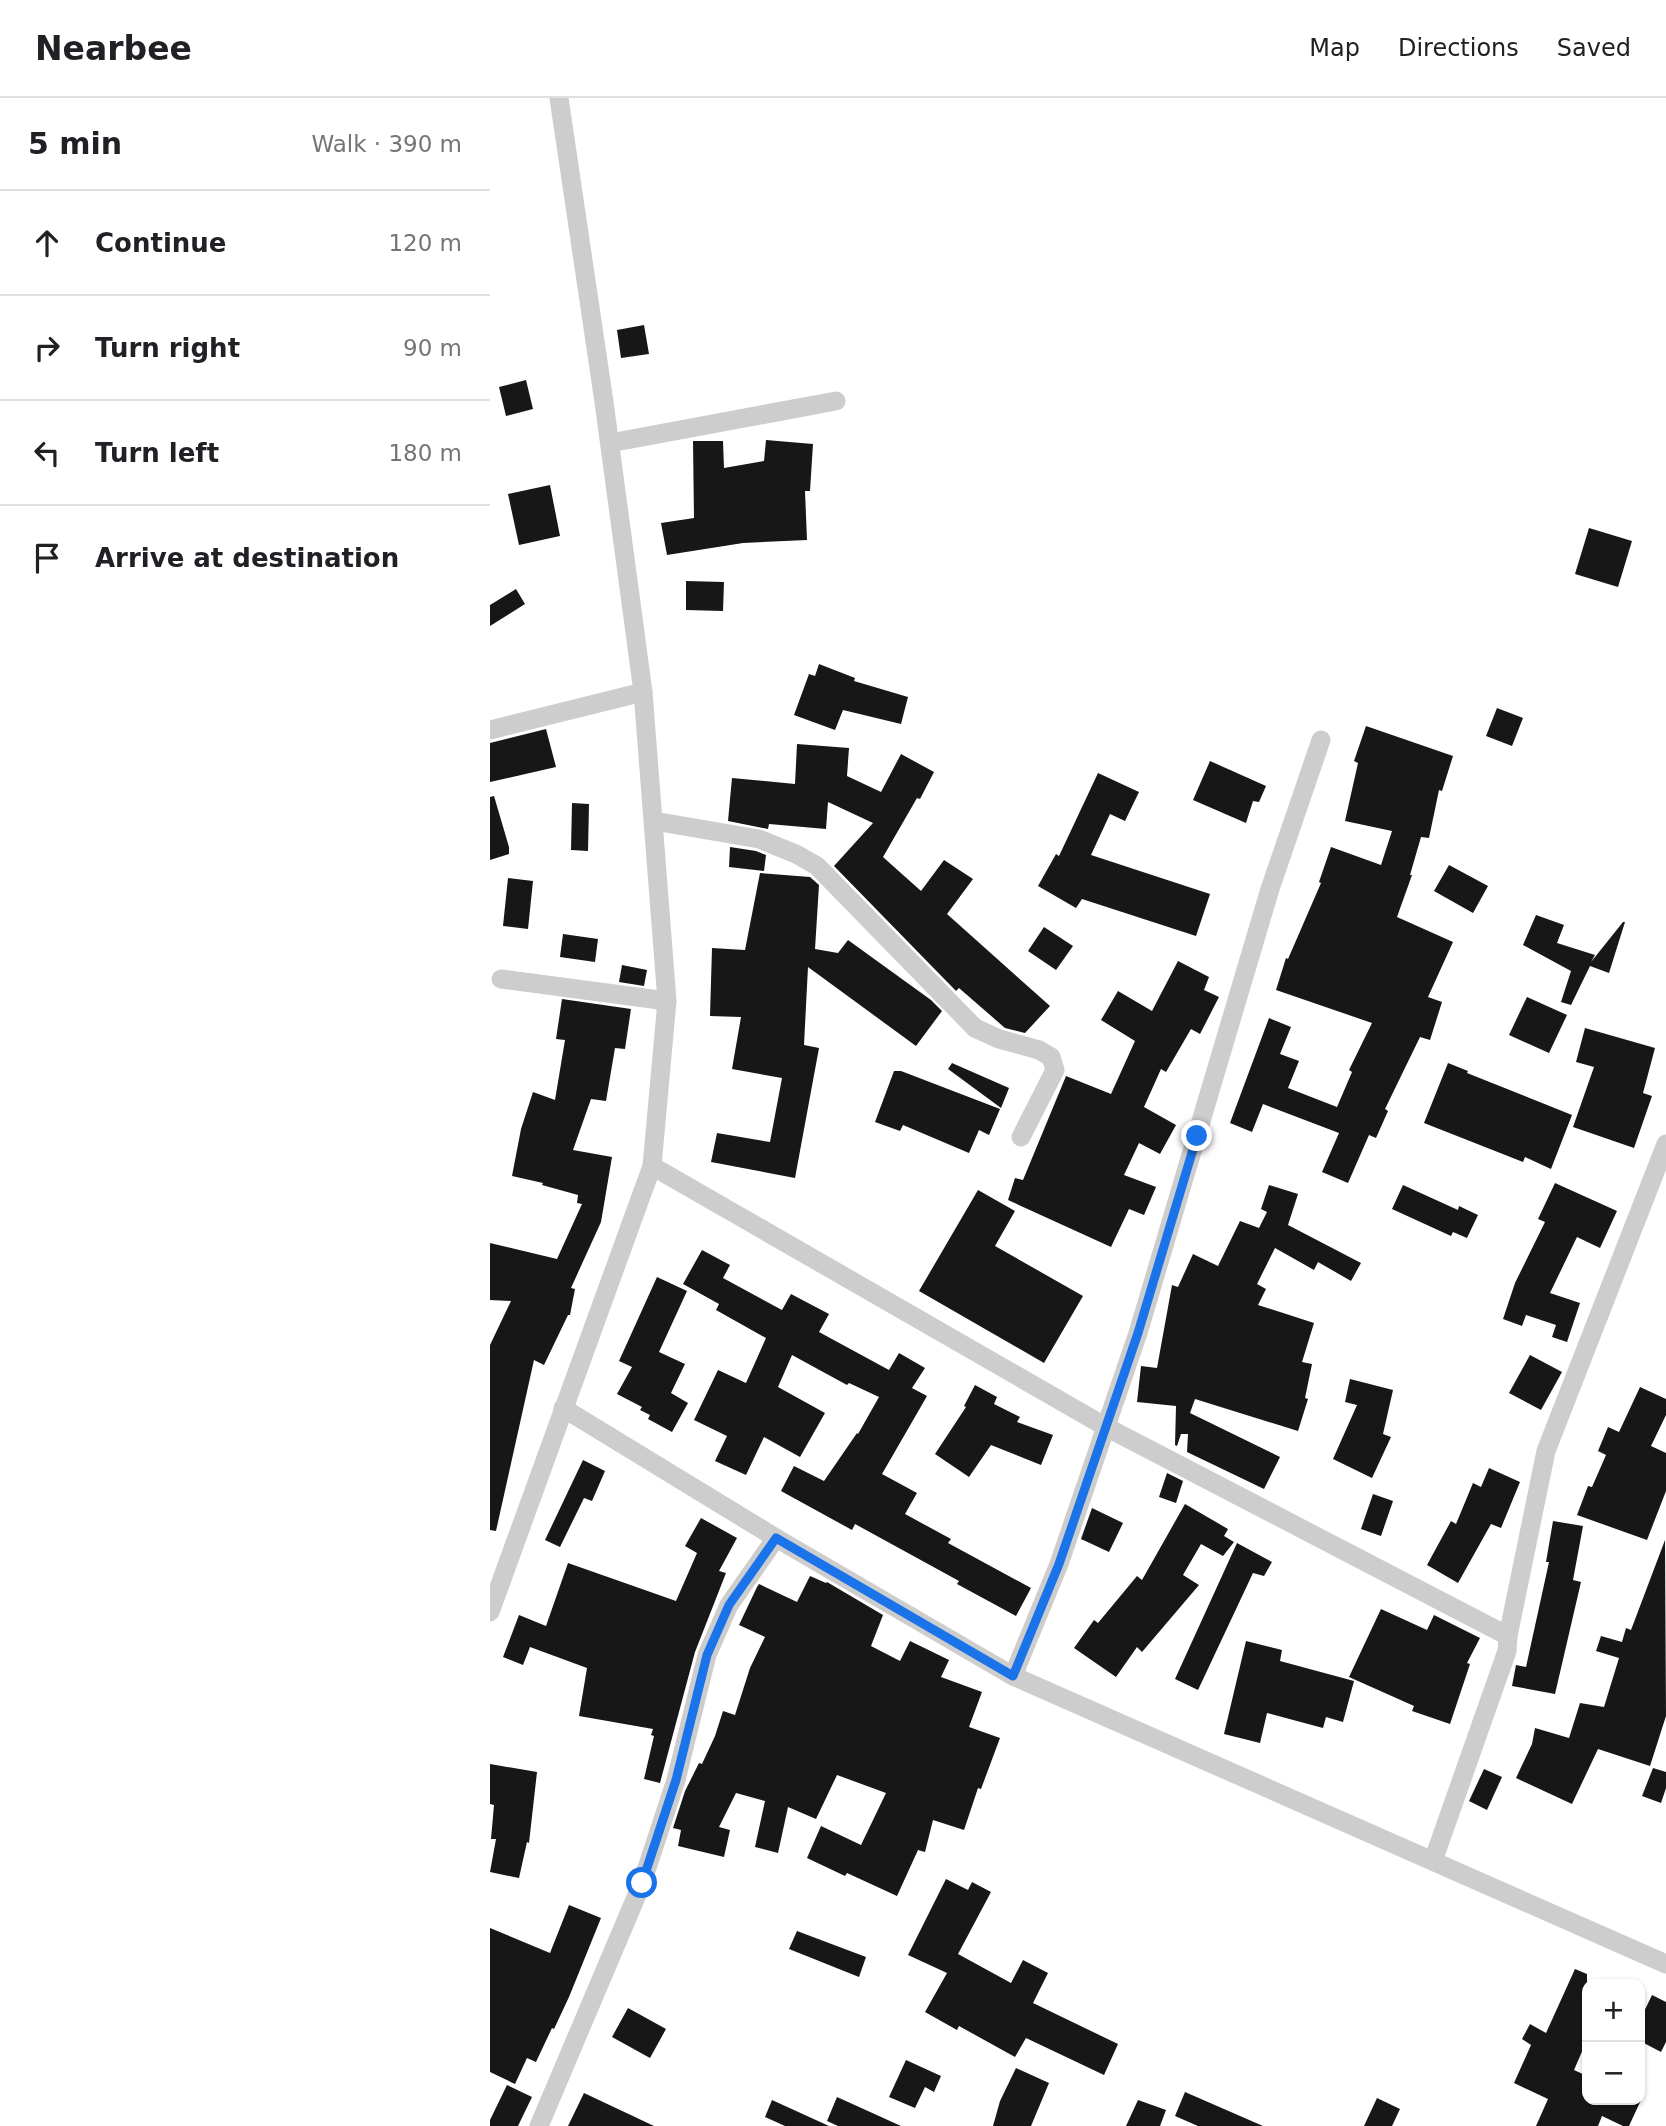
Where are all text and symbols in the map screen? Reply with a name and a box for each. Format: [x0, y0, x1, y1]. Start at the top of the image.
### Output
text: Nearbee [35, 29, 192, 68]
text: Map [1309, 34, 1360, 62]
text: Directions [1398, 34, 1519, 62]
text: Saved [1557, 34, 1631, 62]
text: 5 min [28, 126, 122, 161]
text: Walk · 390 m [311, 131, 462, 157]
icon: ahead [28, 224, 66, 262]
text: Continue [95, 228, 226, 258]
text: 120 m [388, 230, 462, 256]
icon: right [28, 329, 66, 367]
text: Turn right [95, 333, 240, 363]
text: 90 m [403, 335, 462, 361]
icon: left [28, 434, 66, 472]
text: Turn left [95, 438, 219, 468]
text: 180 m [388, 440, 462, 466]
icon: arrive [28, 539, 66, 577]
text: Arrive at destination [95, 543, 399, 573]
route end [1181, 1120, 1212, 1151]
route start [626, 1867, 657, 1898]
map controls [1582, 1979, 1645, 2105]
button: + [1582, 1979, 1645, 2042]
button: − [1582, 2042, 1645, 2105]

